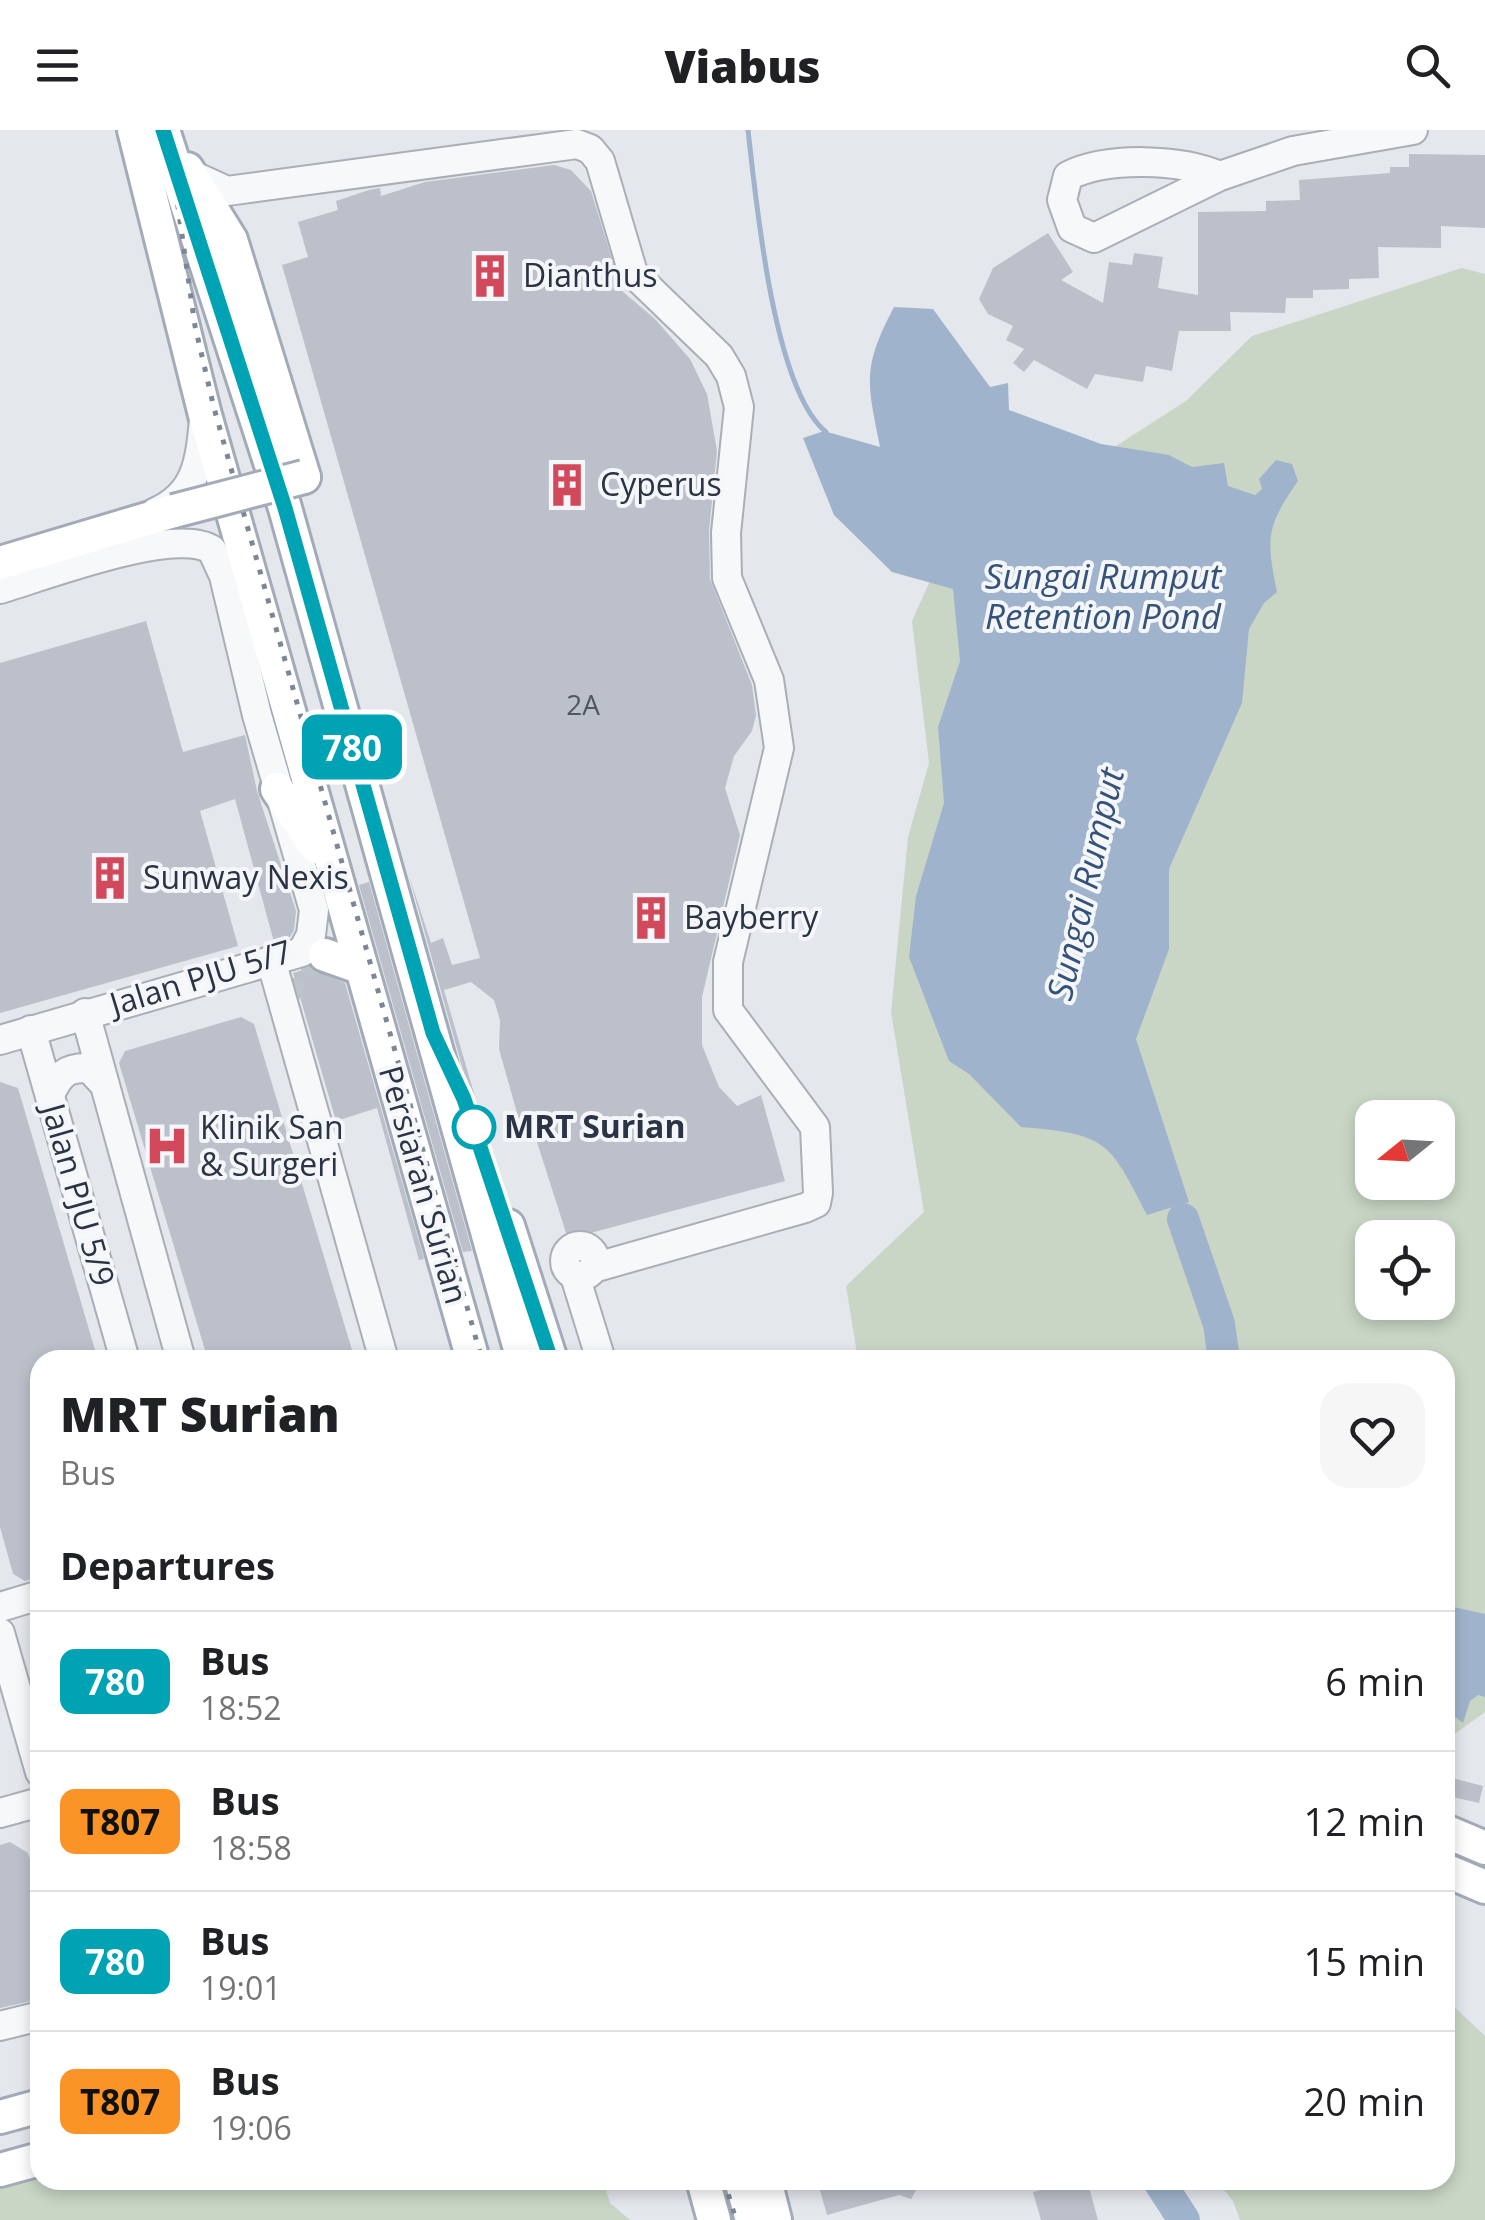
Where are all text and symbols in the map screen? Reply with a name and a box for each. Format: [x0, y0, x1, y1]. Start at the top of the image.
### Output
text: Viabus [664, 35, 821, 96]
icon: menu [30, 38, 85, 93]
icon: search [1400, 38, 1455, 93]
building icon: Dianthus [466, 252, 514, 300]
place label: Dianthus [523, 253, 658, 296]
building icon: Cyperus [543, 461, 591, 509]
place label: Cyperus [600, 462, 722, 505]
water label: Sungai Rumput Retention Pond [985, 552, 1223, 639]
house number: 2A [566, 685, 600, 723]
line badge: 780 [294, 714, 410, 780]
text: 780 [322, 724, 382, 771]
water label: Sungai Rumput [1035, 762, 1134, 1004]
building icon: Sunway Nexis [86, 854, 134, 902]
place label: Sunway Nexis [143, 855, 349, 898]
building icon: Bayberry [627, 894, 675, 942]
place label: Bayberry [684, 895, 819, 938]
street label: Jalan PJU 5/7 [102, 929, 297, 1025]
street label: Persiaran Surian [370, 1060, 479, 1309]
street label: Jalan PJU 5/9 [32, 1095, 126, 1291]
north arrow [1355, 1100, 1455, 1200]
map controls [1355, 1100, 1455, 1320]
place label: MRT Surian [504, 1104, 685, 1147]
place label: Klinik San & Surgeri [200, 1105, 344, 1185]
marker: MRT Surian [453, 1106, 495, 1148]
hospital icon: Klinik San & Surgeri [143, 1122, 191, 1170]
button: locate [1355, 1220, 1455, 1320]
text: MRT Surian [60, 1381, 340, 1446]
button: heart [1320, 1383, 1425, 1488]
text: Bus [60, 1451, 116, 1494]
text: Departures [60, 1539, 275, 1591]
text: Bus [200, 1634, 269, 1686]
text: 6 min [1325, 1655, 1425, 1707]
text: 780 [85, 1658, 145, 1705]
text: 18:52 [200, 1686, 282, 1729]
text: Bus [210, 1774, 280, 1826]
text: 12 min [1304, 1795, 1425, 1847]
text: T807 [80, 1798, 160, 1845]
text: 18:58 [210, 1826, 292, 1869]
text: Bus [200, 1914, 269, 1966]
text: 15 min [1304, 1935, 1425, 1987]
text: 780 [85, 1938, 145, 1985]
text: 19:01 [200, 1966, 282, 2009]
text: Bus [210, 2054, 280, 2106]
text: 20 min [1304, 2075, 1425, 2127]
text: T807 [80, 2078, 160, 2125]
text: 19:06 [210, 2106, 292, 2149]

